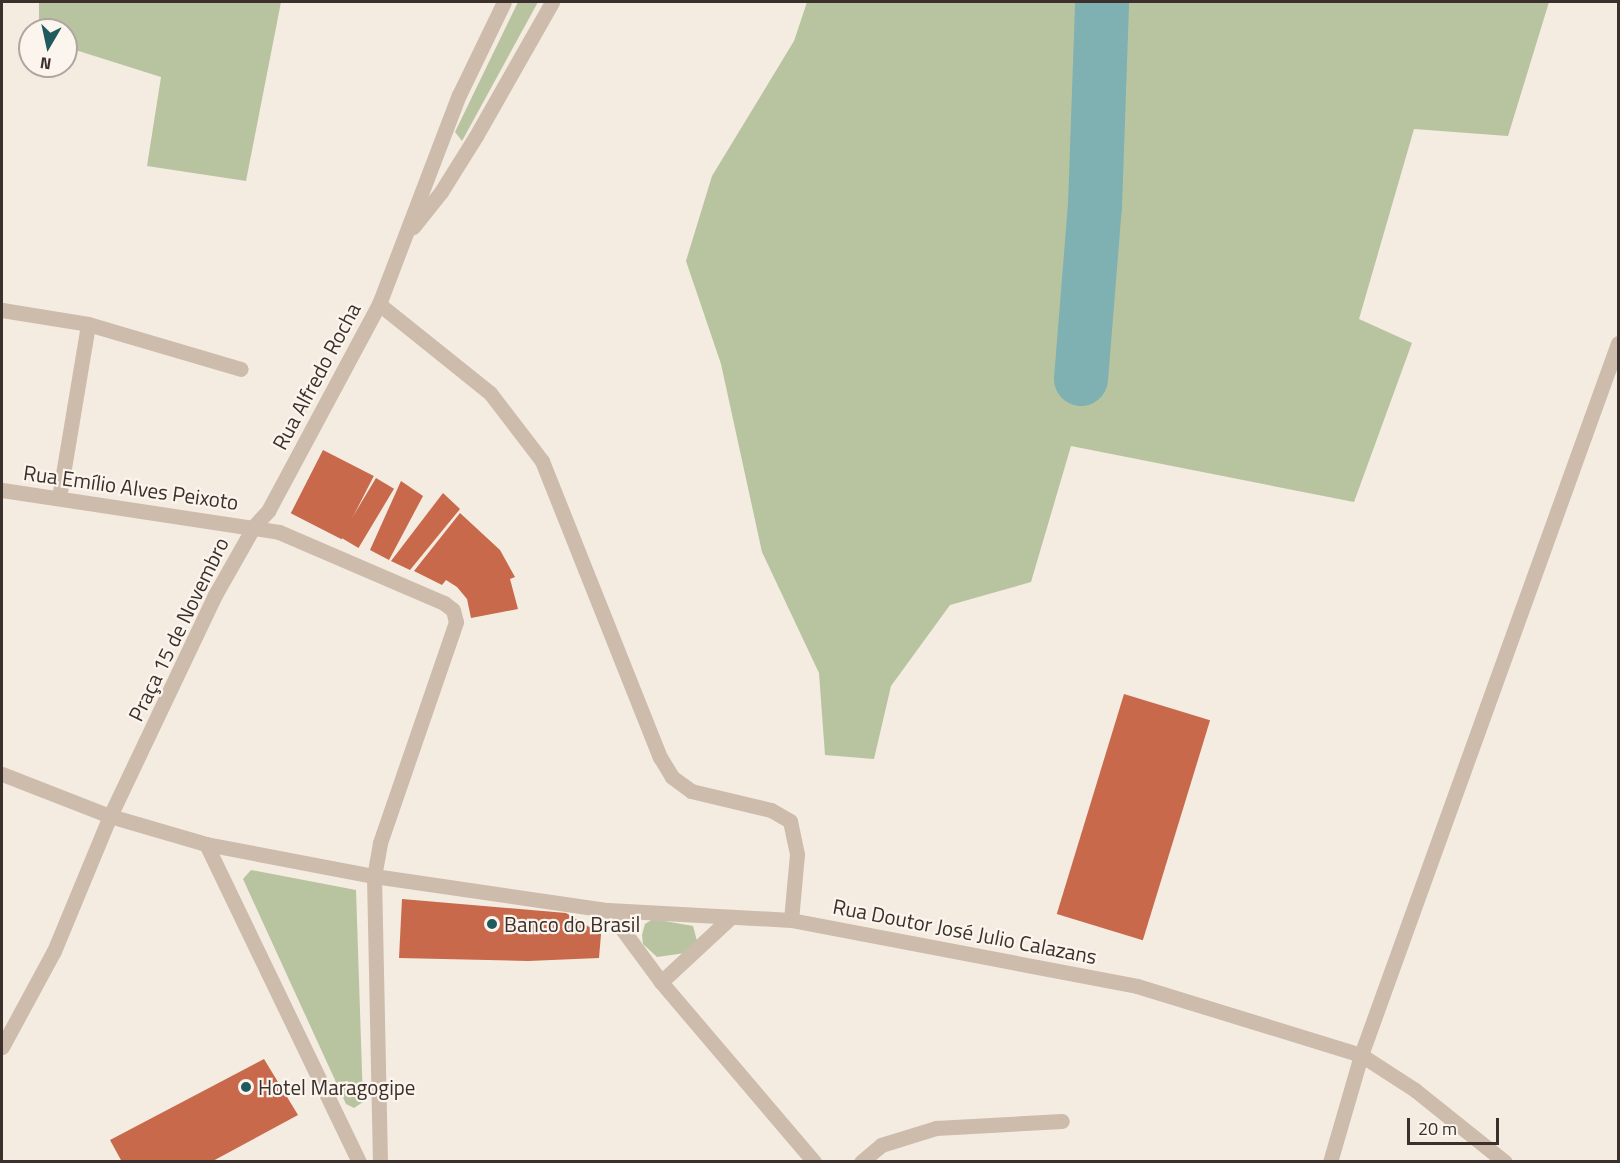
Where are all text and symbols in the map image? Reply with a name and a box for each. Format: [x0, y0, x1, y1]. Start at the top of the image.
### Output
north arrow [18, 18, 78, 78]
text: N [38, 51, 53, 77]
street label: Rua Alfredo Rocha [267, 298, 365, 454]
street label: Rua Emílio Alves Peixoto [22, 459, 240, 515]
street label: Praça 15 de Novembro [123, 533, 233, 725]
street label: Rua Doutor José Julio Calazans [831, 893, 1099, 969]
place label: Banco do Brasil [504, 911, 640, 937]
marker: Banco do Brasil [485, 917, 499, 931]
place label: Hotel Maragogipe [258, 1074, 415, 1100]
marker: Hotel Maragogipe [239, 1080, 253, 1094]
scale bar [1410, 1106, 1502, 1144]
text: 20 m [1418, 1115, 1457, 1142]

